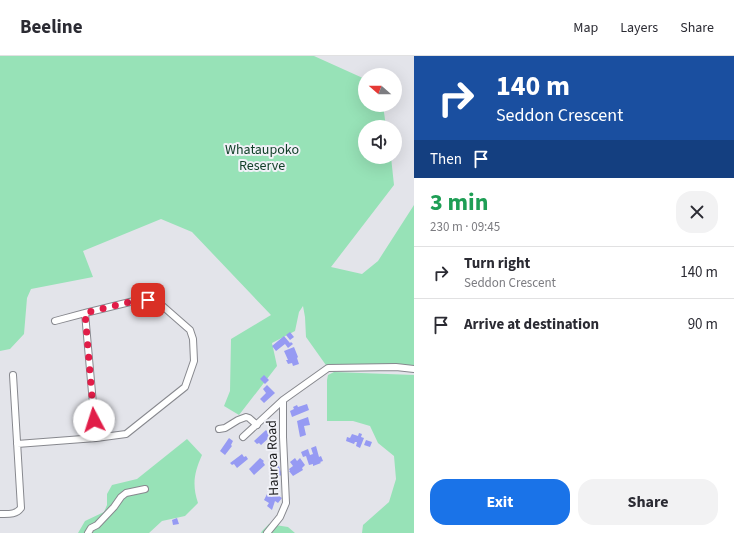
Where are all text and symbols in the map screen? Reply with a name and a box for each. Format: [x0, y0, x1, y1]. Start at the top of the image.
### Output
text: Beeline [20, 14, 83, 41]
text: Map [573, 18, 598, 38]
text: Layers [620, 18, 658, 38]
text: Share [680, 18, 714, 38]
text: 140 m [496, 66, 570, 106]
north arrow [358, 68, 402, 112]
map controls [358, 68, 402, 164]
icon: right [430, 72, 482, 124]
text: Seddon Crescent [496, 103, 623, 128]
button: sound [358, 120, 402, 164]
park label: Whataupoko Reserve [225, 140, 299, 176]
icon: arrive [470, 148, 492, 170]
text: Then [430, 149, 462, 170]
text: 3 min [430, 185, 488, 220]
button: close [676, 191, 718, 233]
text: 230 m · 09:45 [430, 218, 500, 236]
text: Turn right [464, 253, 530, 274]
icon: right [430, 262, 452, 284]
text: 140 m [680, 262, 718, 283]
text: Seddon Crescent [464, 274, 556, 292]
pin [131, 283, 165, 317]
icon: arrive [137, 289, 159, 311]
icon: arrive [430, 314, 452, 336]
text: Arrive at destination [464, 314, 599, 335]
text: 90 m [688, 314, 718, 335]
position arrow [73, 399, 115, 441]
street label: Hauroa Road [262, 420, 284, 496]
button: Exit [430, 479, 570, 525]
button: Share [578, 479, 718, 525]

